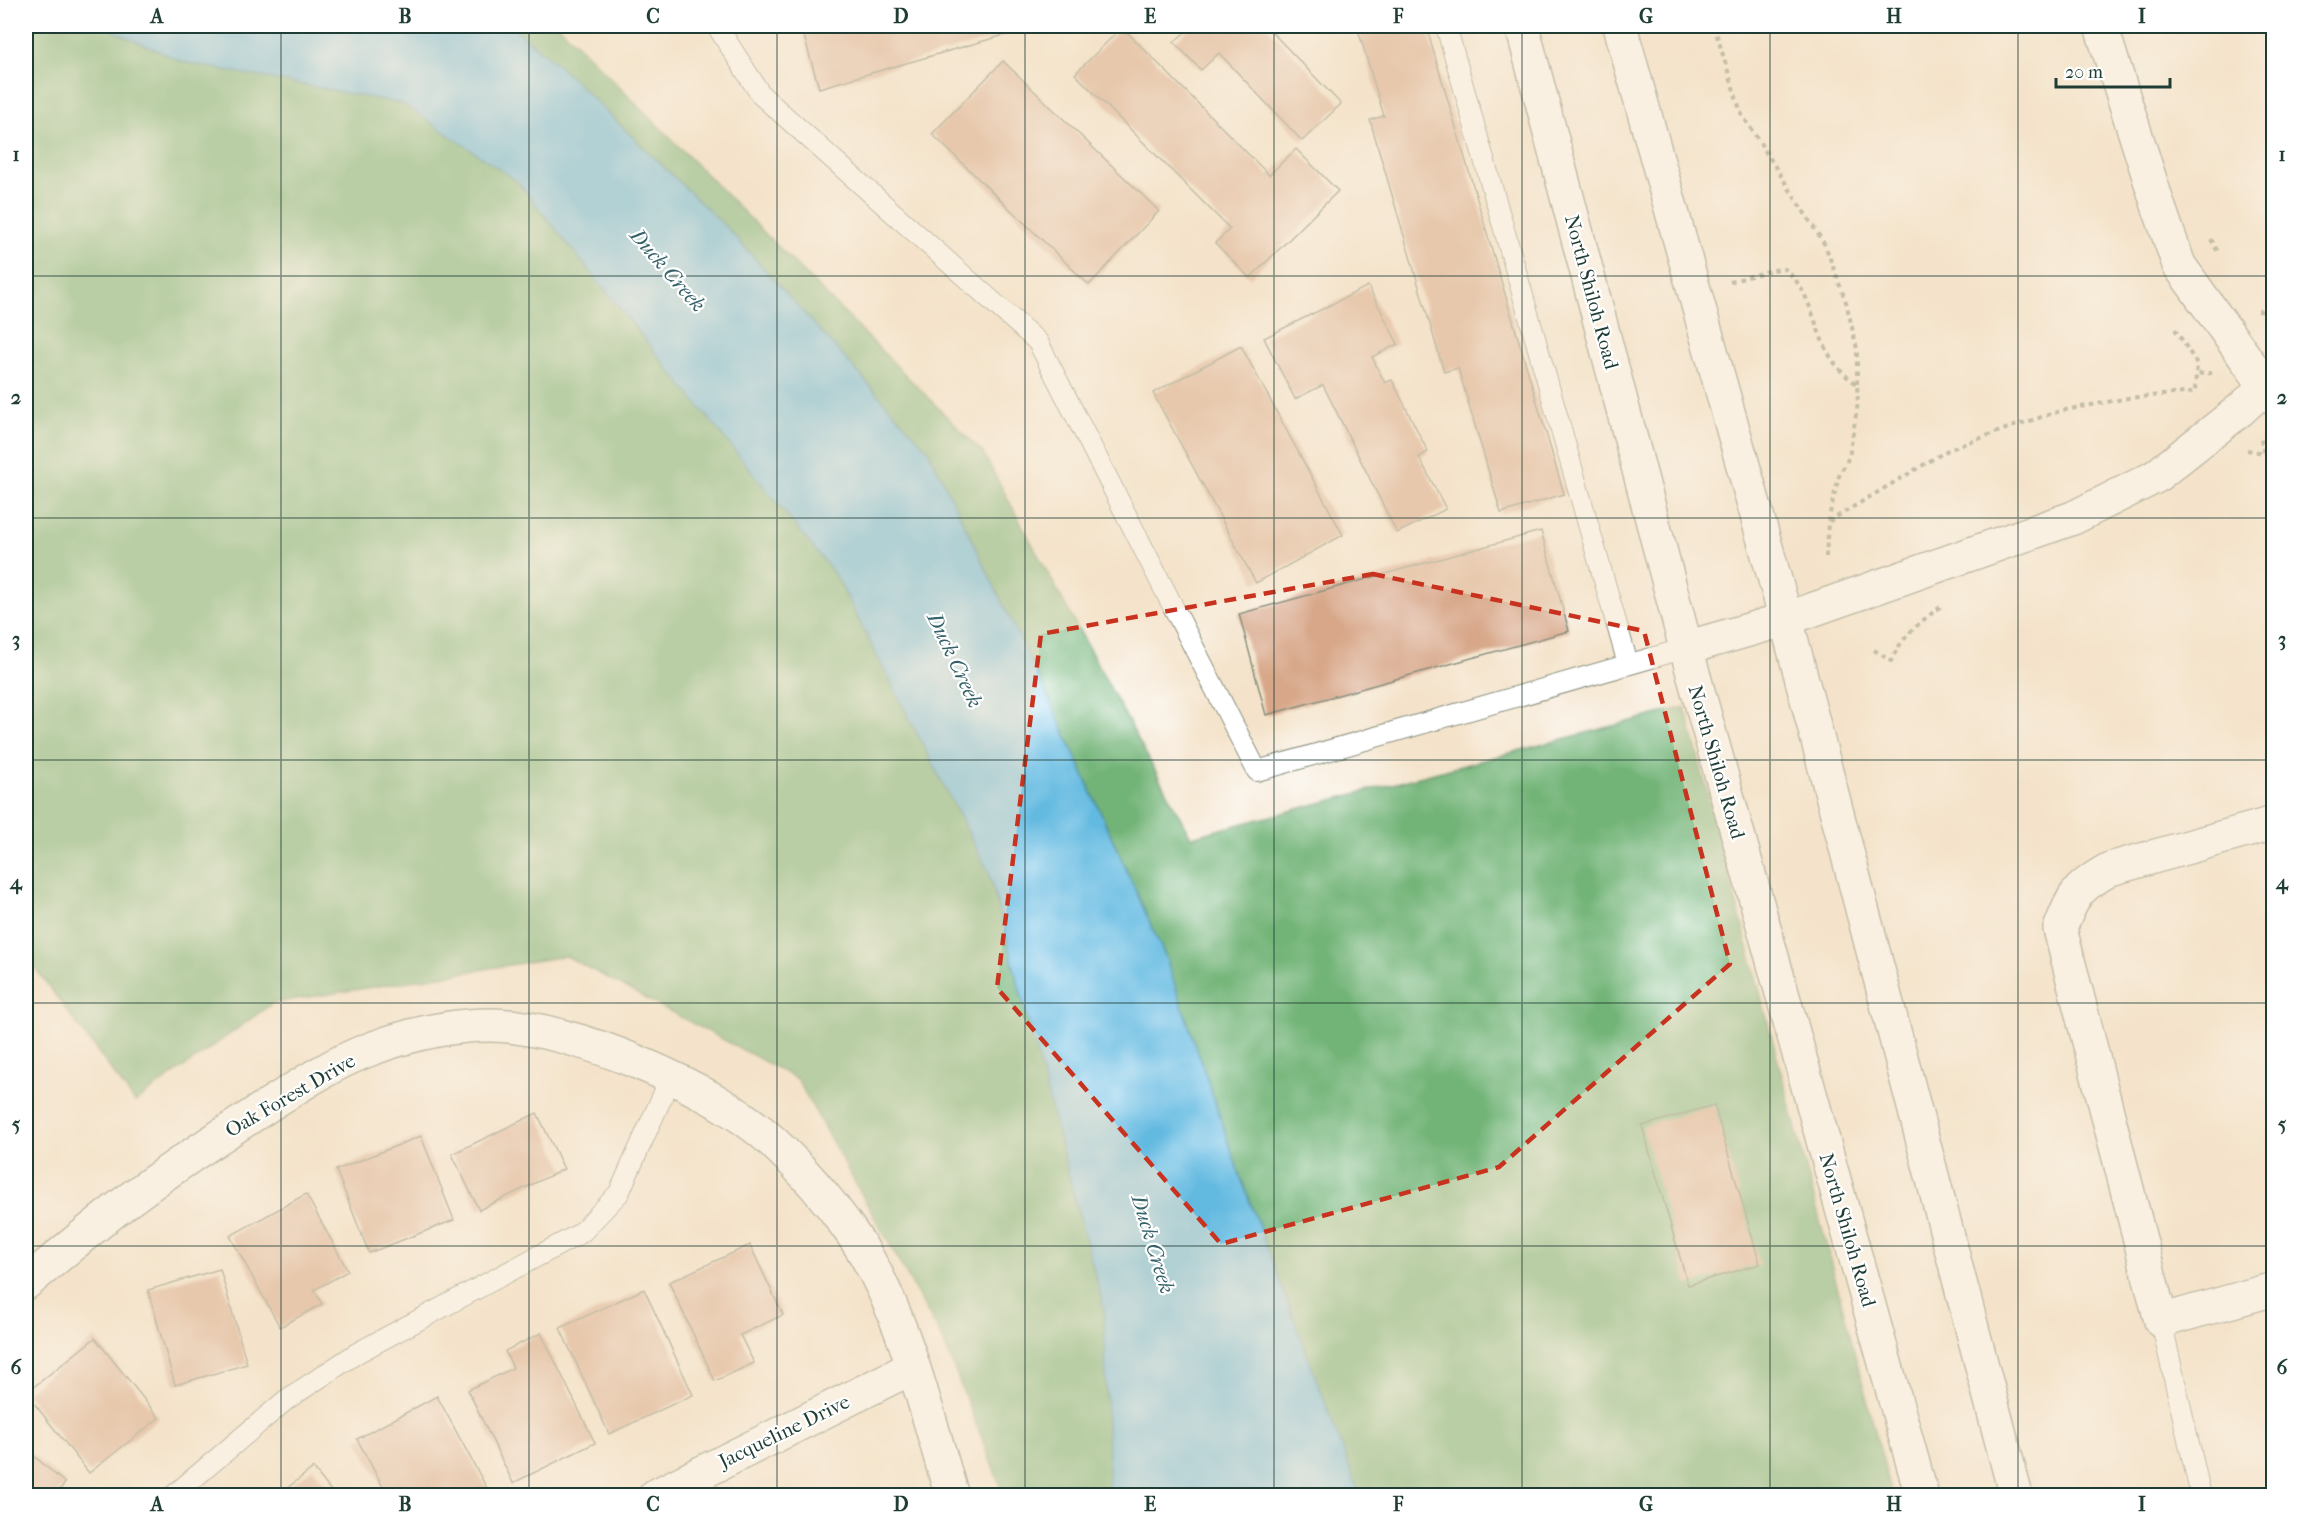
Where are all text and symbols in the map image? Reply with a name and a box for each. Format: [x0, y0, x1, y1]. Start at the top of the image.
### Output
text: A [149, 5, 165, 28]
text: B [398, 5, 412, 28]
text: C [646, 5, 660, 28]
text: D [893, 5, 909, 28]
text: E [1144, 5, 1156, 28]
text: F [1392, 5, 1404, 28]
text: G [1639, 5, 1653, 28]
text: H [1886, 5, 1902, 28]
text: I [2138, 5, 2146, 28]
scale bar [2056, 51, 2170, 89]
text: 20 m [2065, 62, 2103, 83]
text: 1 [12, 143, 20, 166]
text: 1 [2278, 143, 2286, 166]
street label: North Shiloh Road [1560, 212, 1623, 373]
water label: Duck Creek [624, 222, 711, 316]
text: 2 [11, 386, 21, 409]
text: 2 [2277, 386, 2287, 409]
water label: Duck Creek [922, 607, 987, 711]
text: 3 [12, 628, 20, 651]
text: 3 [2278, 628, 2286, 651]
street label: North Shiloh Road [1684, 683, 1750, 843]
text: 4 [9, 871, 23, 895]
text: 4 [2275, 871, 2289, 895]
street label: Oak Forest Drive [221, 1049, 359, 1142]
text: 5 [12, 1113, 21, 1136]
text: 5 [2278, 1113, 2287, 1136]
street label: North Shiloh Road [1815, 1151, 1881, 1311]
water label: Duck Creek [1126, 1190, 1179, 1296]
text: 6 [11, 1356, 23, 1379]
text: 6 [2277, 1356, 2289, 1379]
street label: Jacqueline Drive [713, 1390, 853, 1474]
text: A [149, 1493, 165, 1516]
text: B [398, 1493, 412, 1516]
text: C [646, 1493, 660, 1516]
text: D [893, 1493, 909, 1516]
text: E [1144, 1493, 1156, 1516]
text: F [1392, 1493, 1404, 1516]
text: G [1639, 1493, 1653, 1516]
text: H [1886, 1493, 1902, 1516]
text: I [2138, 1493, 2146, 1516]

